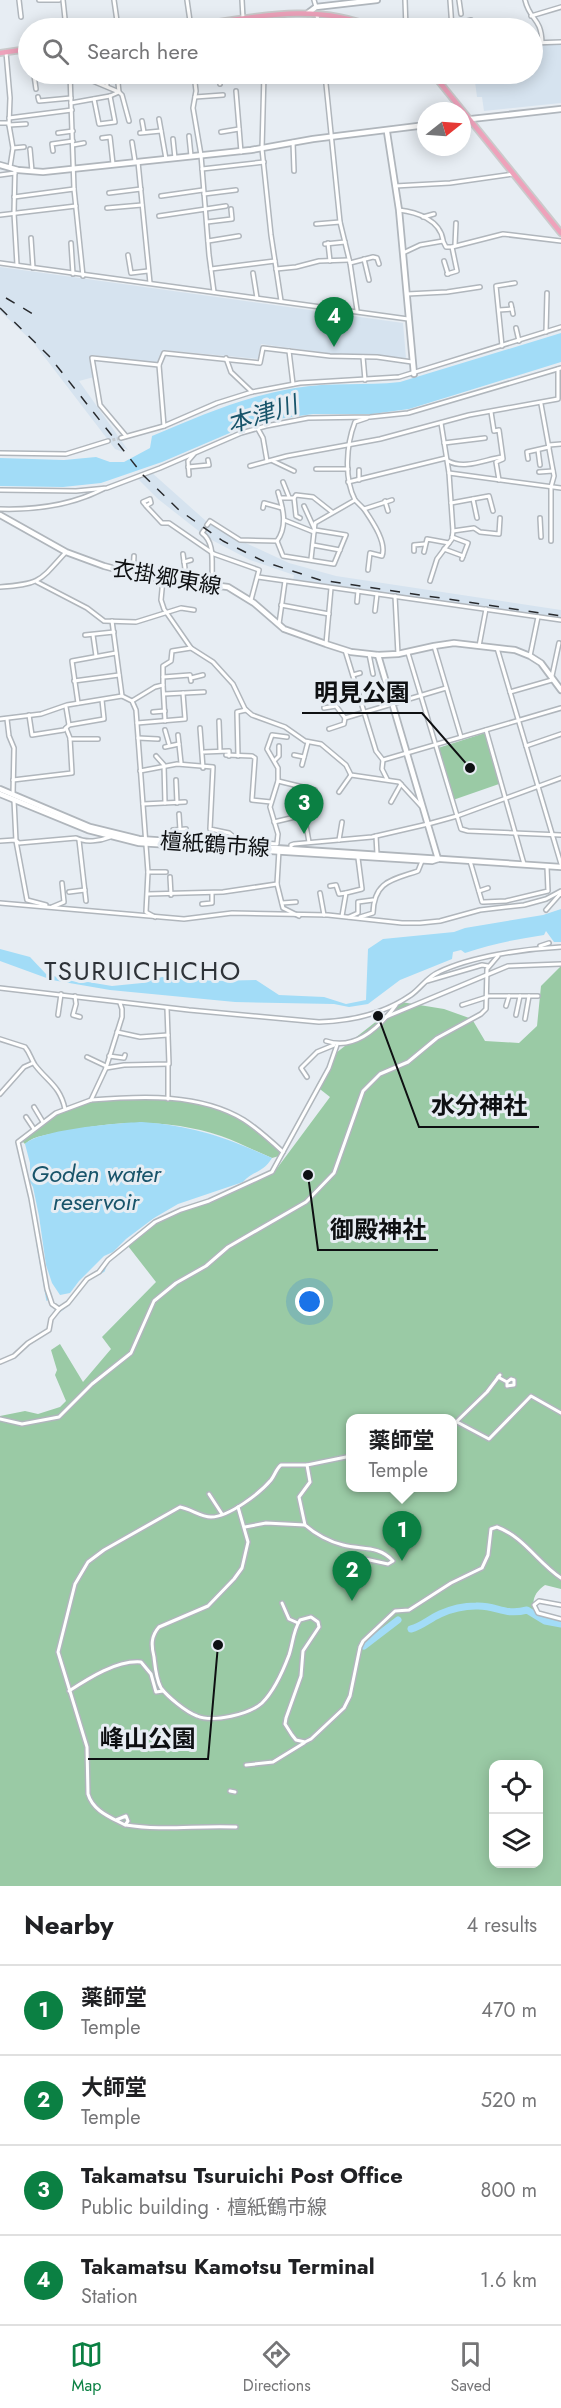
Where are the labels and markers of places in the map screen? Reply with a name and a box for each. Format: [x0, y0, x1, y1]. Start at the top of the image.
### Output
pin: 4 [314, 298, 354, 347]
callout: 明見公園 [302, 671, 422, 713]
pin: 3 [284, 784, 324, 834]
callout: 水分神社 [419, 1085, 539, 1127]
callout: 御殿神社 [318, 1208, 438, 1250]
pin: 1 [382, 1512, 422, 1561]
pin: 2 [332, 1552, 372, 1601]
callout: 峰山公園 [88, 1717, 208, 1759]

